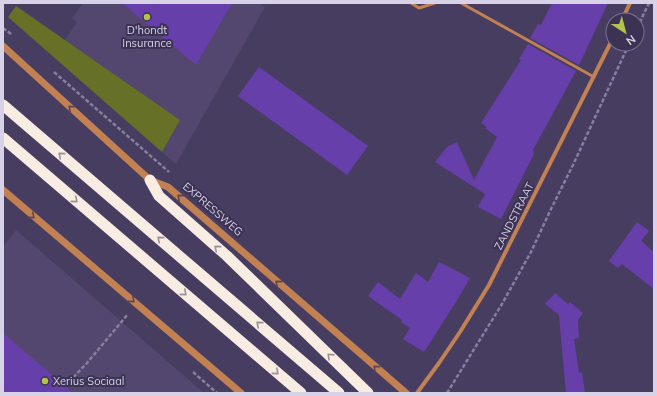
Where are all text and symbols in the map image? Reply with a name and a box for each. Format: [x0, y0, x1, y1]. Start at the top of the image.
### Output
marker: D'hondt Insurance [142, 12, 152, 22]
north arrow [605, 12, 645, 52]
place label: D'hondt Insurance [122, 23, 172, 50]
text: N [623, 32, 638, 48]
one-way arrow [68, 105, 76, 113]
one-way arrow [58, 152, 66, 159]
street label: EXPRESSWEG [180, 179, 246, 239]
street label: ZANDSTRAAT [491, 180, 537, 252]
one-way arrow [70, 195, 78, 202]
one-way arrow [177, 195, 184, 202]
one-way arrow [28, 211, 35, 218]
one-way arrow [157, 237, 164, 244]
one-way arrow [215, 245, 222, 252]
one-way arrow [275, 280, 282, 287]
one-way arrow [180, 289, 187, 296]
one-way arrow [127, 296, 134, 303]
one-way arrow [256, 321, 263, 328]
one-way arrow [327, 353, 335, 361]
one-way arrow [373, 365, 381, 372]
one-way arrow [272, 367, 279, 374]
place label: Xerius Sociaal [53, 374, 124, 388]
marker: Xerius Sociaal [40, 376, 50, 386]

